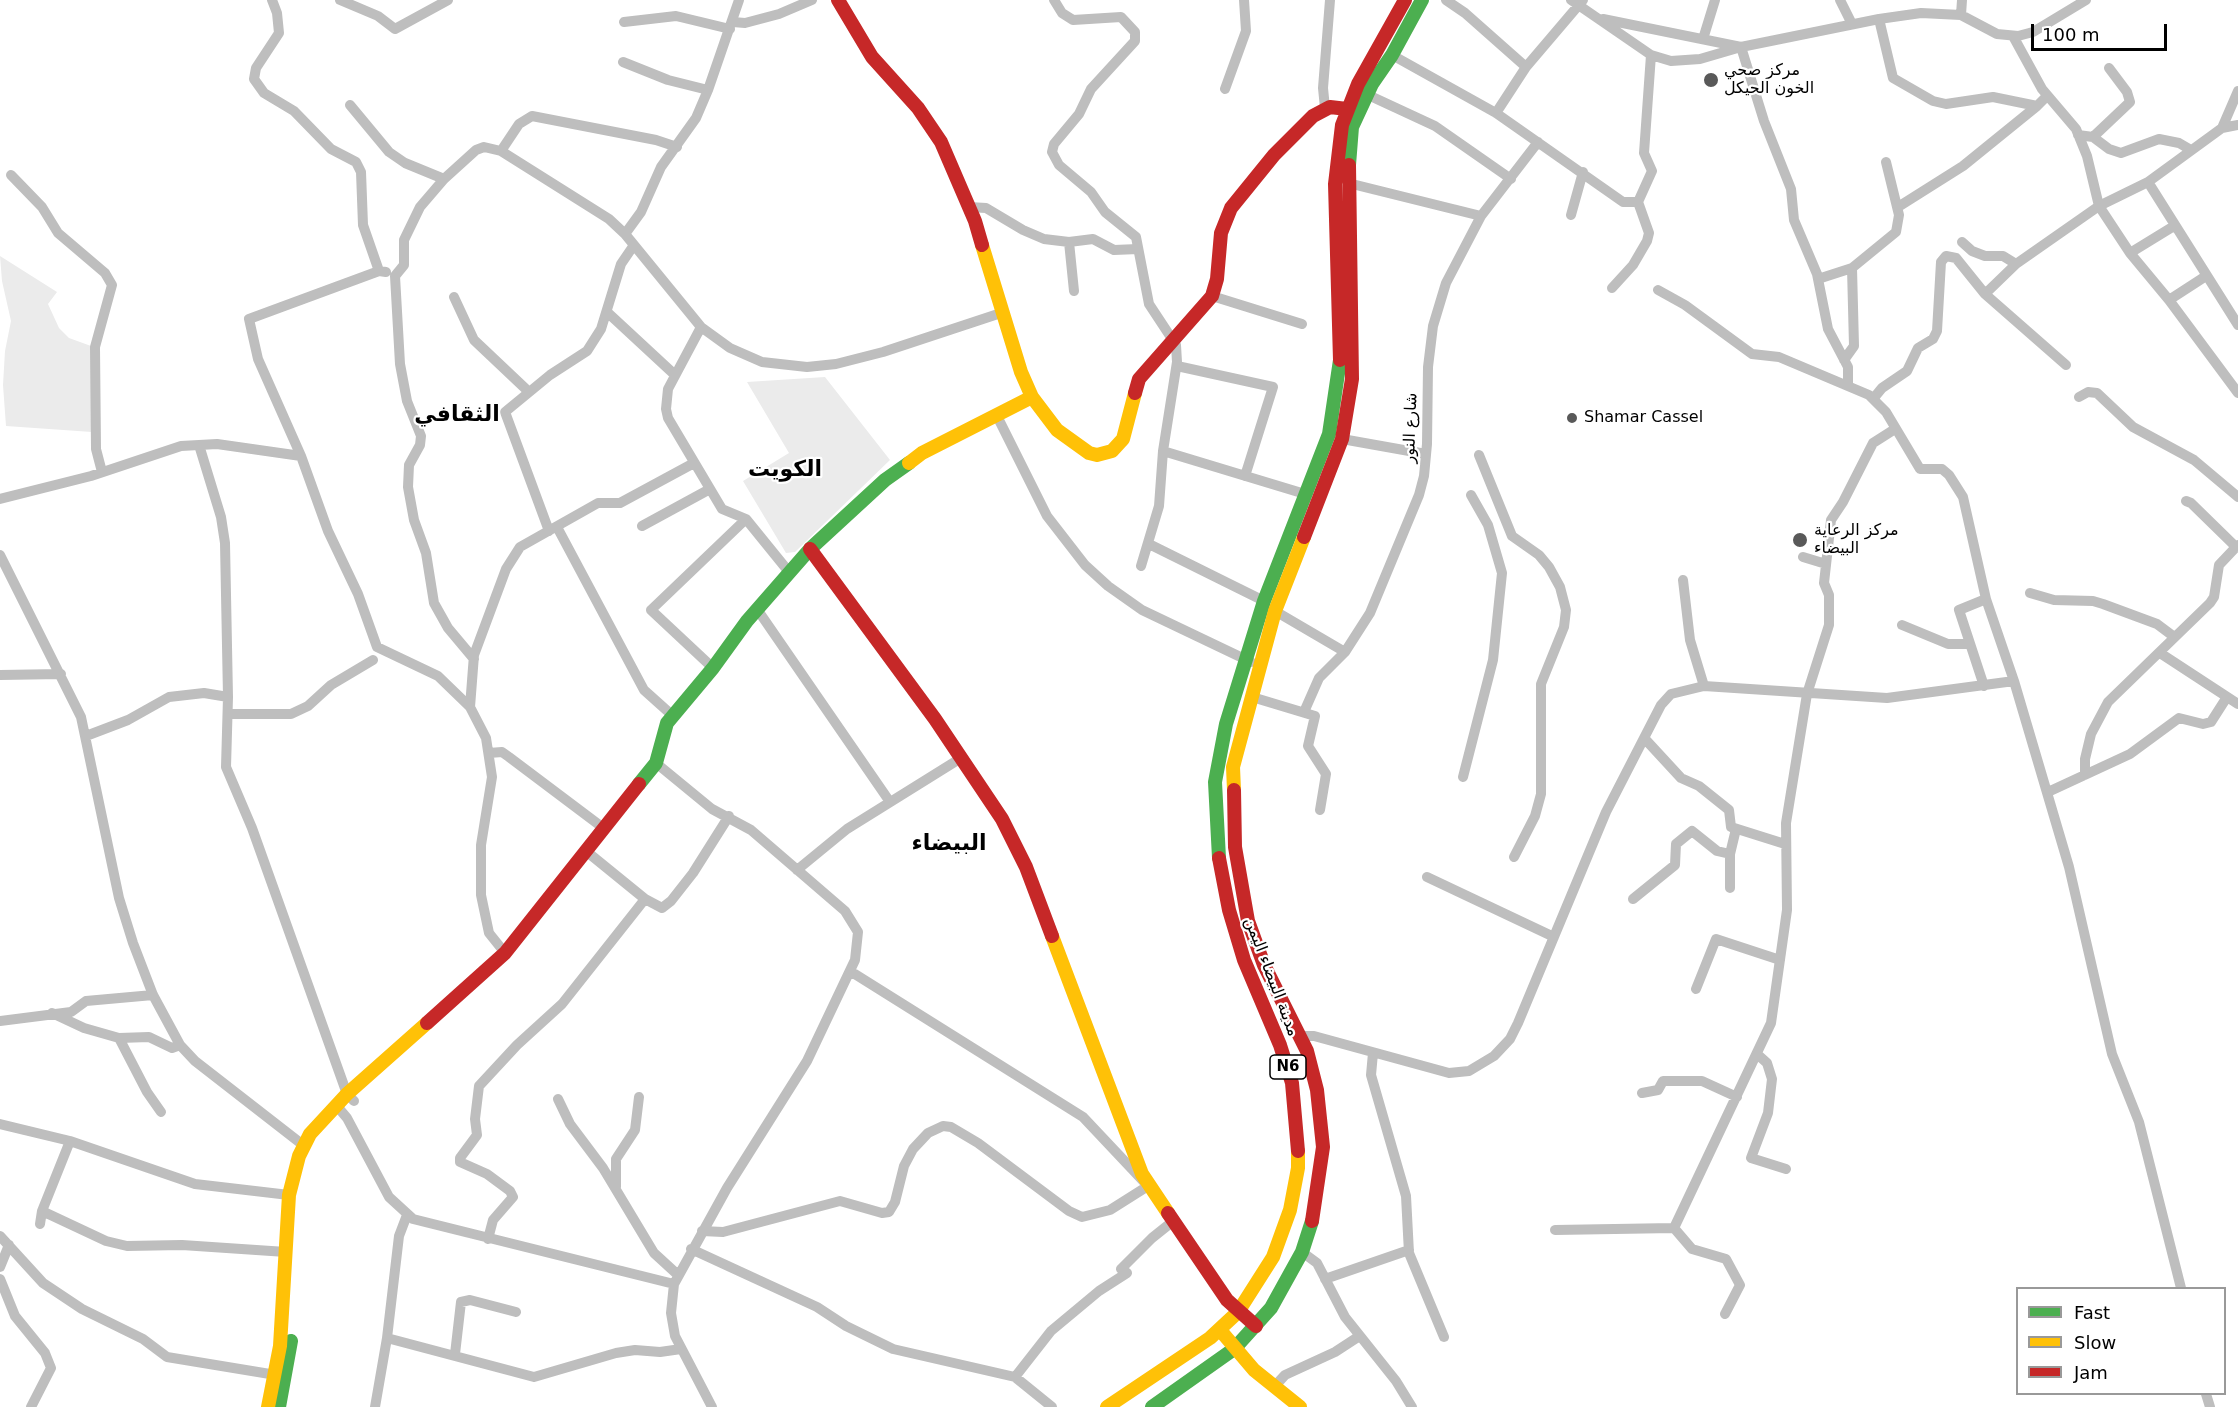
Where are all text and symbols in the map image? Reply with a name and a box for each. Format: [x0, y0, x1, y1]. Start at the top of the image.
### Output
scale bar [2034, 12, 2170, 50]
text: 100 m [2042, 24, 2100, 45]
place label: مركز صحي الخون الحيكل [1724, 61, 1814, 99]
marker: مركز صحي الخون الحيكل [1702, 71, 1720, 89]
street label: شارع النور [1400, 392, 1422, 464]
district label: الثقافي [414, 402, 500, 428]
place label: Shamar Cassel [1584, 408, 1703, 428]
marker: Shamar Cassel [1565, 411, 1579, 425]
district label: الكويت [748, 457, 822, 483]
place label: مركز الرعاية البيضاء [1814, 521, 1899, 559]
marker: مركز الرعاية البيضاء [1791, 531, 1809, 549]
district label: البيضاء [912, 831, 986, 857]
street label: مدينة البيضاء اليمن [1239, 915, 1303, 1039]
road number: N6 [1270, 1055, 1306, 1079]
legend [2016, 1287, 2226, 1395]
text: Fast [2074, 1302, 2110, 1323]
text: Slow [2074, 1332, 2116, 1353]
text: Jam [2074, 1362, 2108, 1383]

